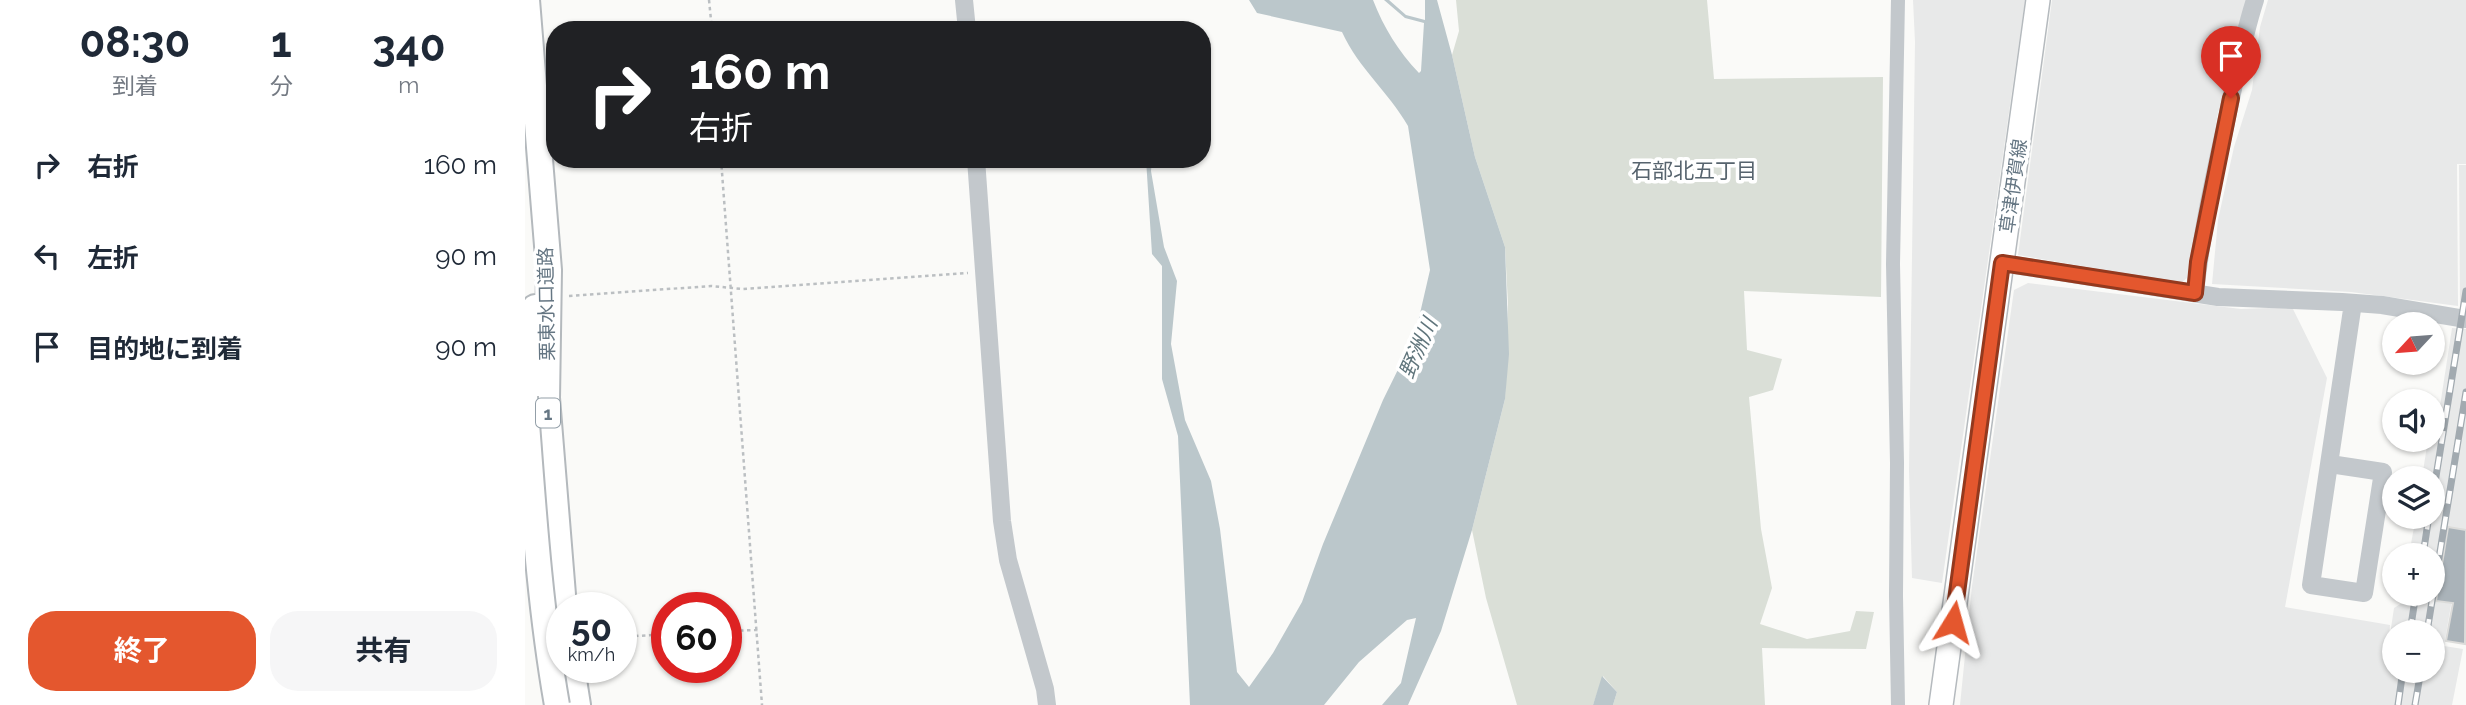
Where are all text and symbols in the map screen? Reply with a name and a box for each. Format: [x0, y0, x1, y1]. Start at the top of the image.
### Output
text: 08:30 [80, 18, 190, 67]
text: 1 [271, 18, 292, 67]
text: 340 [372, 22, 445, 71]
pin [2201, 26, 2261, 98]
icon: arrive [2212, 37, 2250, 75]
text: 160 m [689, 43, 830, 100]
icon: right [574, 49, 665, 140]
text: m [398, 71, 419, 98]
text: 到着 [112, 72, 158, 99]
text: 分 [270, 72, 293, 99]
text: 右折 [689, 109, 753, 146]
street label: 草津伊賀線 [1995, 137, 2031, 235]
icon: right [28, 146, 66, 184]
text: 160 m [424, 150, 497, 180]
text: 右折 [87, 152, 139, 182]
district label: 石部北五丁目 [1631, 158, 1757, 183]
icon: left [28, 237, 66, 275]
text: 90 m [435, 241, 497, 271]
text: 左折 [87, 243, 139, 273]
street label: 栗東水口道路 [534, 247, 558, 361]
water label: 野洲川 [1394, 312, 1443, 382]
north arrow [2382, 312, 2445, 374]
map controls [2382, 312, 2445, 683]
icon: arrive [28, 328, 66, 366]
text: 90 m [435, 332, 497, 362]
text: 目的地に到着 [87, 334, 243, 364]
button: sound [2382, 389, 2445, 452]
road number: 1 [536, 398, 560, 428]
button: layers [2382, 466, 2445, 529]
button: + [2382, 543, 2445, 606]
position arrow [1916, 585, 1990, 659]
speed limit sign: 60 [651, 592, 742, 683]
text: 50 [571, 608, 612, 649]
button: 終了 [28, 611, 256, 691]
button: 共有 [270, 611, 497, 691]
button: − [2382, 620, 2445, 683]
text: km/h [568, 644, 615, 665]

